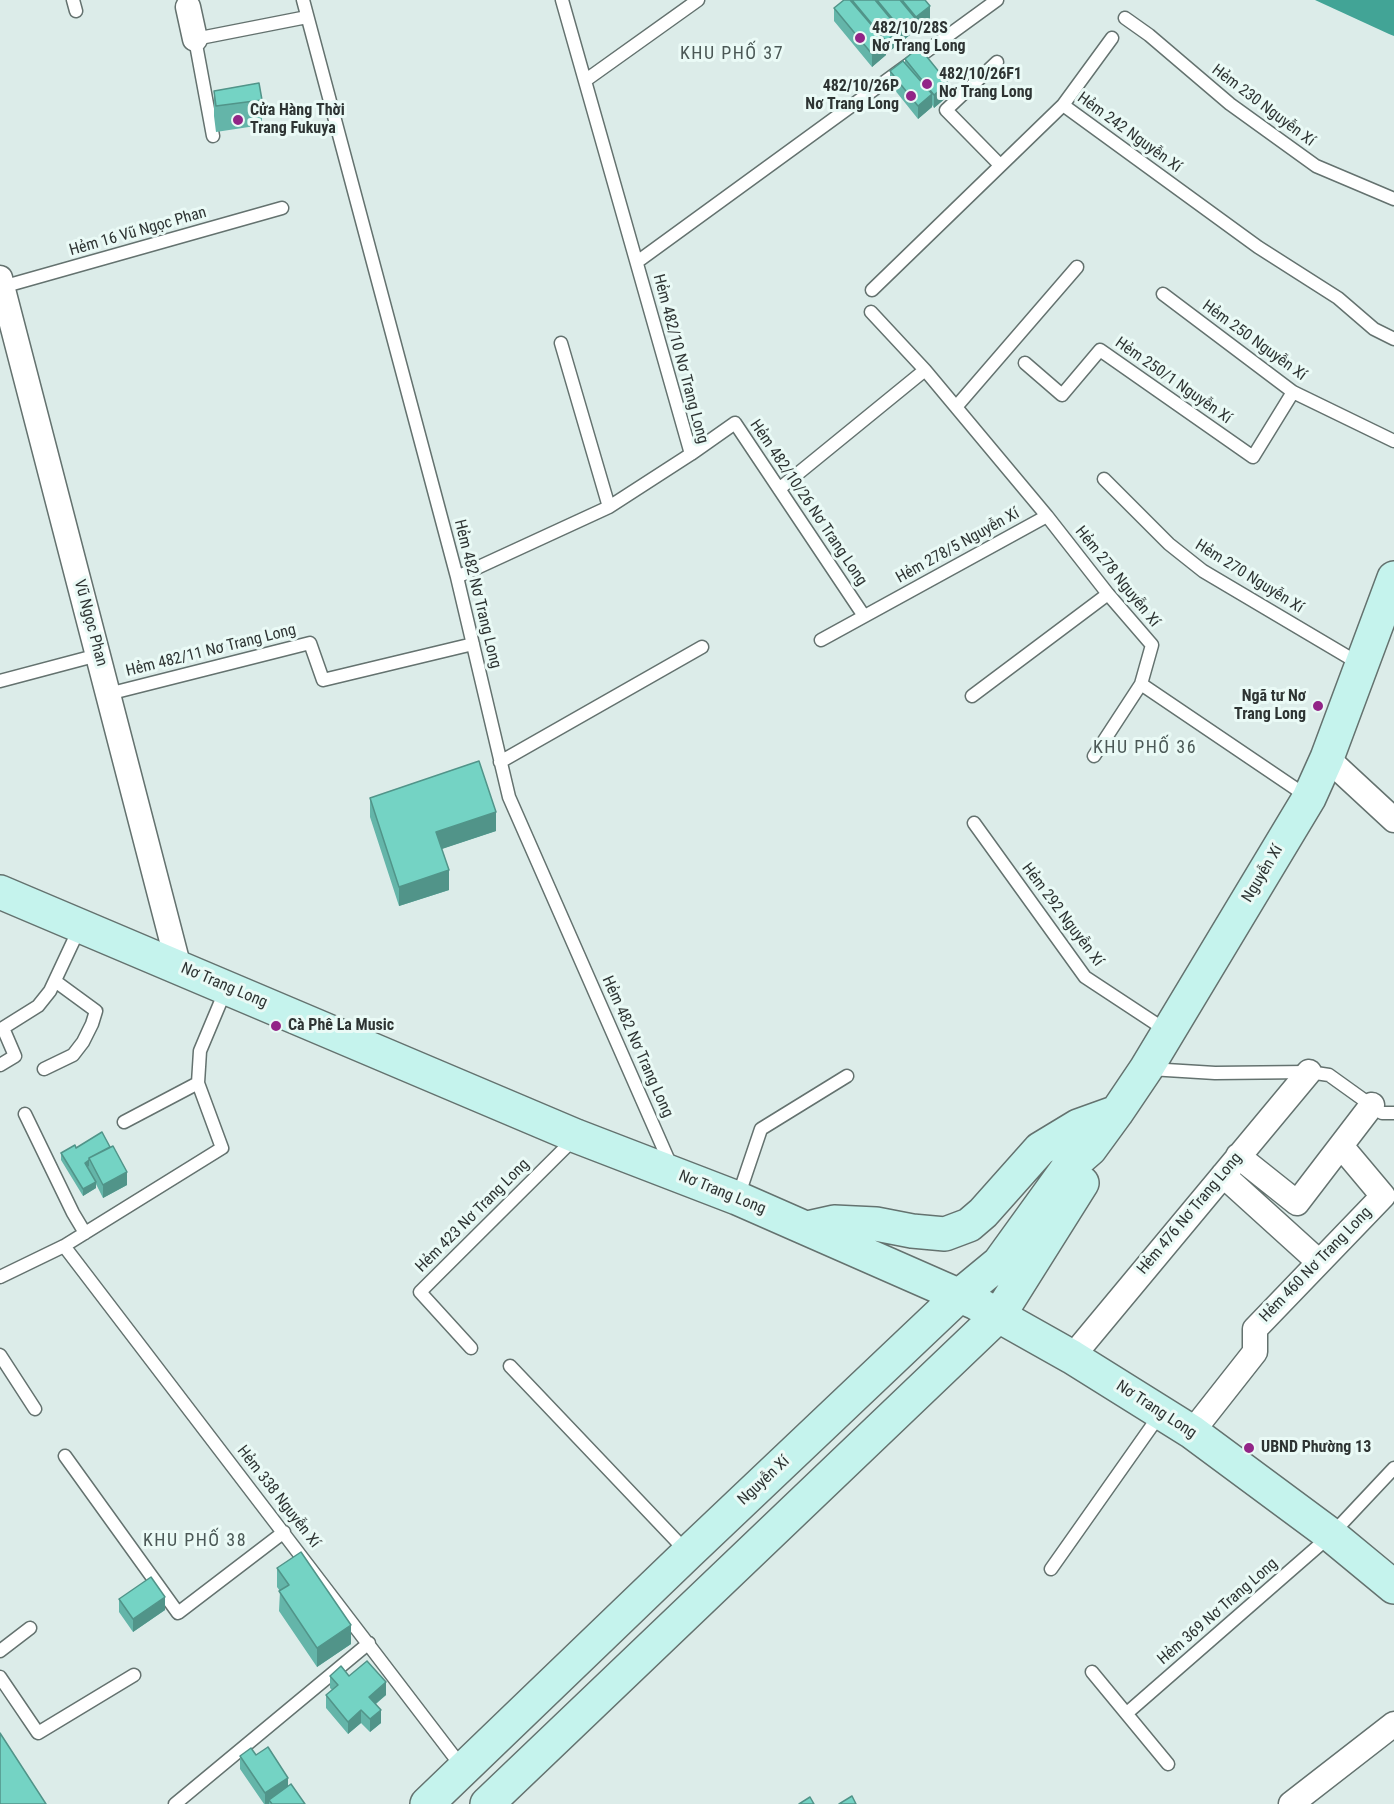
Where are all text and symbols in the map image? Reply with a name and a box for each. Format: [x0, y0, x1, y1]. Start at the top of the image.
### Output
place label: 482/10/28S Nơ Trang Long [872, 19, 966, 57]
marker: 482/10/28S Nơ Trang Long [853, 31, 867, 45]
district label: KHU PHỐ 37 [680, 43, 784, 65]
street label: Hẻm 230 Nguyễn Xí [1208, 61, 1318, 151]
place label: 482/10/26F1 Nơ Trang Long [939, 65, 1033, 103]
place label: 482/10/26P Nơ Trang Long [805, 77, 899, 115]
marker: 482/10/26F1 Nơ Trang Long [920, 77, 934, 91]
marker: 482/10/26P Nơ Trang Long [904, 89, 918, 103]
street label: Hẻm 242 Nguyễn Xí [1073, 89, 1185, 177]
place label: Cửa Hàng Thời Trang Fukuya [250, 101, 345, 139]
marker: Cửa Hàng Thời Trang Fukuya [231, 113, 245, 127]
street label: Hẻm 16 Vũ Ngọc Phan [67, 203, 209, 261]
street label: Hẻm 482/10 Nơ Trang Long [648, 272, 712, 446]
street label: Hẻm 250 Nguyễn Xí [1198, 297, 1310, 385]
street label: Hẻm 250/1 Nguyễn Xí [1111, 334, 1235, 428]
street label: Hẻm 482/10/26 Nơ Trang Long [745, 416, 871, 590]
street label: Hẻm 278/5 Nguyễn Xí [893, 504, 1023, 588]
street label: Hẻm 482 Nơ Trang Long [449, 518, 505, 670]
street label: Hẻm 278 Nguyễn Xí [1070, 523, 1164, 631]
street label: Hẻm 270 Nguyễn Xí [1191, 536, 1307, 618]
street label: Vũ Ngọc Phan [69, 578, 111, 668]
street label: Hẻm 482/11 Nơ Trang Long [124, 621, 298, 681]
place label: Ngã tư Nơ Trang Long [1234, 687, 1306, 725]
marker: Ngã tư Nơ Trang Long [1311, 699, 1325, 713]
district label: KHU PHỐ 36 [1093, 737, 1197, 759]
street label: Nguyễn Xí [1238, 842, 1288, 906]
street label: Hẻm 292 Nguyễn Xí [1017, 860, 1107, 970]
street label: Nơ Trang Long [178, 959, 270, 1013]
street label: Hẻm 482 Nơ Trang Long [597, 973, 677, 1121]
place label: Cà Phê La Music [288, 1016, 394, 1036]
marker: Cà Phê La Music [269, 1019, 283, 1033]
street label: Hẻm 476 Nơ Trang Long [1134, 1149, 1246, 1279]
street label: Hẻm 423 Nơ Trang Long [412, 1155, 534, 1277]
street label: Nơ Trang Long [676, 1167, 768, 1219]
street label: Hẻm 460 Nơ Trang Long [1256, 1203, 1376, 1327]
street label: Nơ Trang Long [1112, 1377, 1200, 1443]
place label: UBND Phường 13 [1261, 1438, 1371, 1458]
marker: UBND Phường 13 [1242, 1441, 1256, 1455]
street label: Hẻm 338 Nguyễn Xí [232, 1442, 324, 1552]
street label: Nguyễn Xí [734, 1452, 794, 1510]
district label: KHU PHỐ 38 [143, 1530, 247, 1552]
street label: Hẻm 369 Nơ Trang Long [1154, 1555, 1282, 1669]

